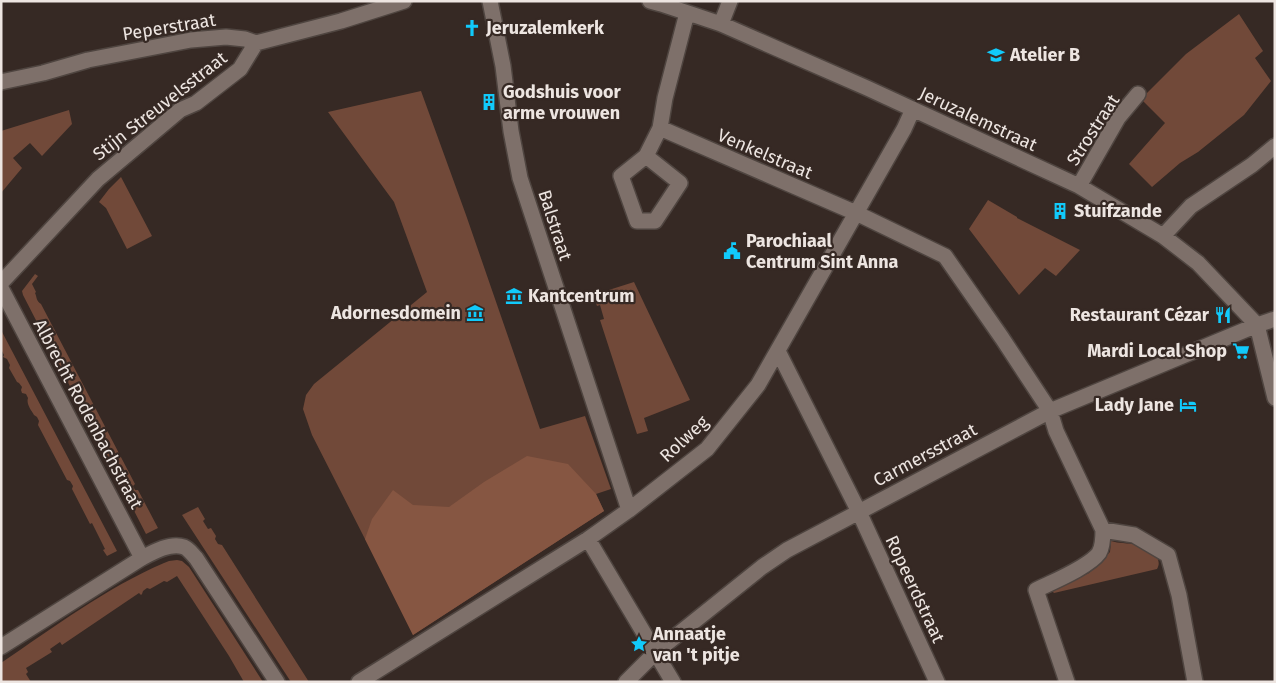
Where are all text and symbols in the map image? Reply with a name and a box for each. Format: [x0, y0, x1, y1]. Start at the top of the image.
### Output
street label: Peperstraat [121, 9, 218, 45]
place label: Jeruzalemkerk [485, 17, 605, 39]
church icon: Jeruzalemkerk [462, 18, 482, 38]
place label: Atelier B [1009, 44, 1080, 66]
school or university icon: Atelier B [986, 45, 1006, 65]
street label: Stijn Streuvelsstraat [89, 47, 232, 165]
place label: Godshuis voor arme vrouwen [503, 81, 621, 124]
street label: Jeruzalemstraat [916, 82, 1041, 156]
street label: Strostraat [1062, 90, 1124, 170]
building icon: Godshuis voor arme vrouwen [479, 92, 499, 112]
street label: Venkelstraat [714, 124, 816, 184]
street label: Balstraat [533, 187, 577, 264]
place label: Stuifzande [1074, 200, 1162, 222]
building icon: Stuifzande [1050, 201, 1070, 221]
place label: Parochiaal Centrum Sint Anna [746, 230, 899, 273]
public building icon: Parochiaal Centrum Sint Anna [722, 241, 742, 261]
place label: Kantcentrum [528, 285, 634, 307]
museum icon: Kantcentrum [504, 286, 524, 306]
place label: Adornesdomein [330, 302, 461, 324]
museum icon: Adornesdomein [465, 303, 485, 323]
place label: Restaurant Cézar [1070, 304, 1210, 326]
restaurant icon: Restaurant Cézar [1213, 305, 1233, 325]
street label: Albrecht Rodenbachstraat [29, 315, 148, 513]
place label: Mardi Local Shop [1087, 340, 1227, 362]
supermarket icon: Mardi Local Shop [1231, 341, 1251, 361]
place label: Lady Jane [1095, 394, 1174, 416]
hotel icon: Lady Jane [1178, 395, 1198, 415]
street label: Rolweg [655, 411, 713, 467]
street label: Carmersstraat [870, 418, 981, 491]
street label: Ropeerdstraat [881, 532, 950, 647]
place label: Annaatje van 't pitje [652, 623, 740, 666]
place icon: Annaatje van 't pitje [629, 634, 649, 654]

